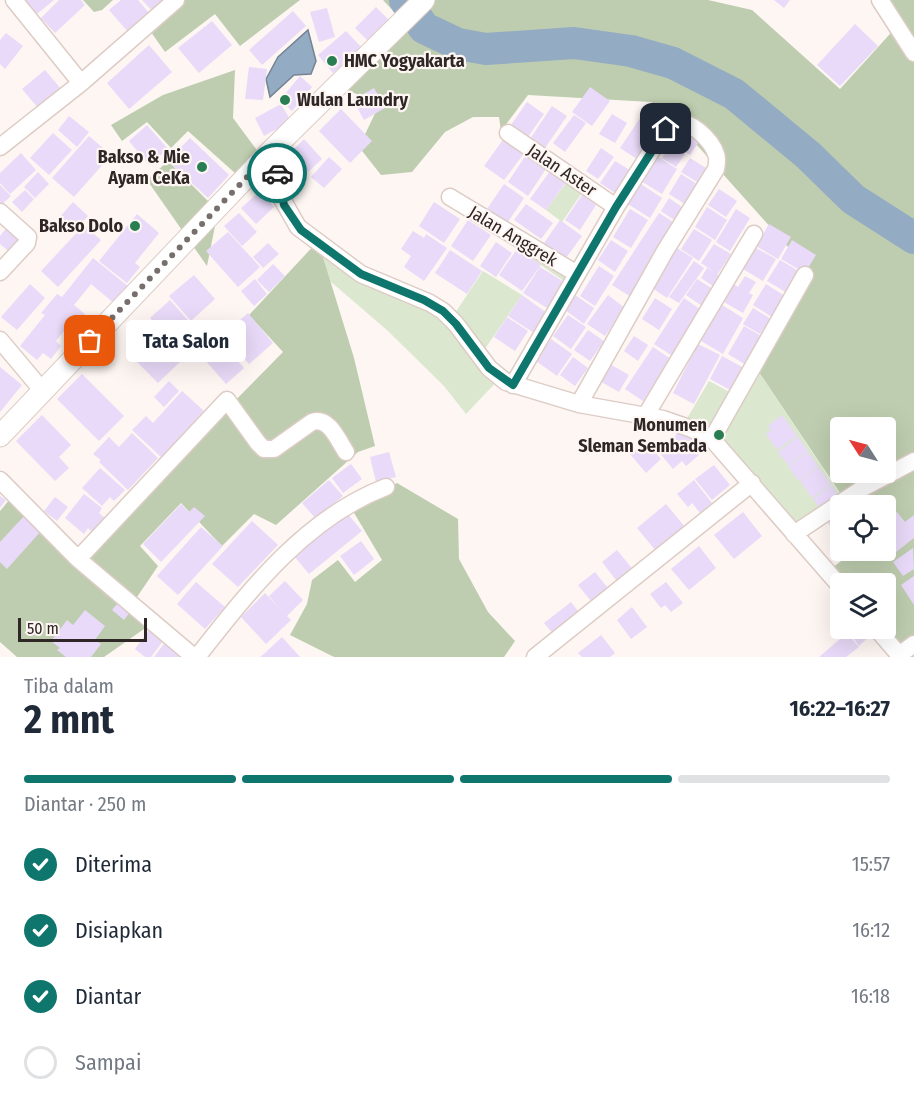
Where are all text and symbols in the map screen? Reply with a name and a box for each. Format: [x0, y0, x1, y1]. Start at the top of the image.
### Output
place label: HMC Yogyakarta [344, 50, 465, 72]
marker: HMC Yogyakarta [325, 54, 339, 68]
place label: Wulan Laundry [297, 89, 408, 111]
marker: Wulan Laundry [278, 93, 292, 107]
pin [640, 103, 691, 154]
icon: home [649, 112, 682, 145]
street label: Jalan Aster [523, 139, 601, 202]
courier [247, 143, 307, 203]
place label: Bakso & Mie Ayam CeKa [98, 146, 190, 189]
icon: car [261, 157, 294, 190]
marker: Bakso & Mie Ayam CeKa [195, 160, 209, 174]
street label: Jalan Anggrek [465, 201, 562, 271]
place label: Bakso Dolo [39, 215, 123, 237]
marker: Bakso Dolo [128, 219, 142, 233]
pin [64, 315, 115, 366]
callout: Tata Salon [126, 320, 246, 362]
icon: bag [73, 324, 106, 357]
text: Tata Salon [143, 329, 229, 353]
place label: Monumen Sleman Sembada [578, 414, 707, 457]
north arrow [830, 417, 896, 483]
map controls [830, 417, 896, 639]
marker: Monumen Sleman Sembada [712, 428, 726, 442]
button: locate [830, 495, 896, 561]
button: layers [830, 573, 896, 639]
scale bar [18, 615, 147, 642]
text: 50 m [27, 619, 59, 638]
text: Tiba dalam [24, 674, 114, 698]
text: 16:22–16:27 [790, 695, 890, 722]
text: 2 mnt [24, 697, 114, 743]
text: Diantar · 250 m [24, 792, 146, 816]
icon: check [24, 848, 57, 881]
text: Diterima [75, 851, 152, 878]
text: 15:57 [852, 852, 890, 876]
icon: check [24, 914, 57, 947]
text: Disiapkan [75, 917, 163, 944]
text: 16:12 [852, 918, 890, 942]
icon: check [24, 980, 57, 1013]
text: Diantar [75, 983, 141, 1010]
text: 16:18 [851, 984, 890, 1008]
text: Sampai [75, 1049, 141, 1076]

